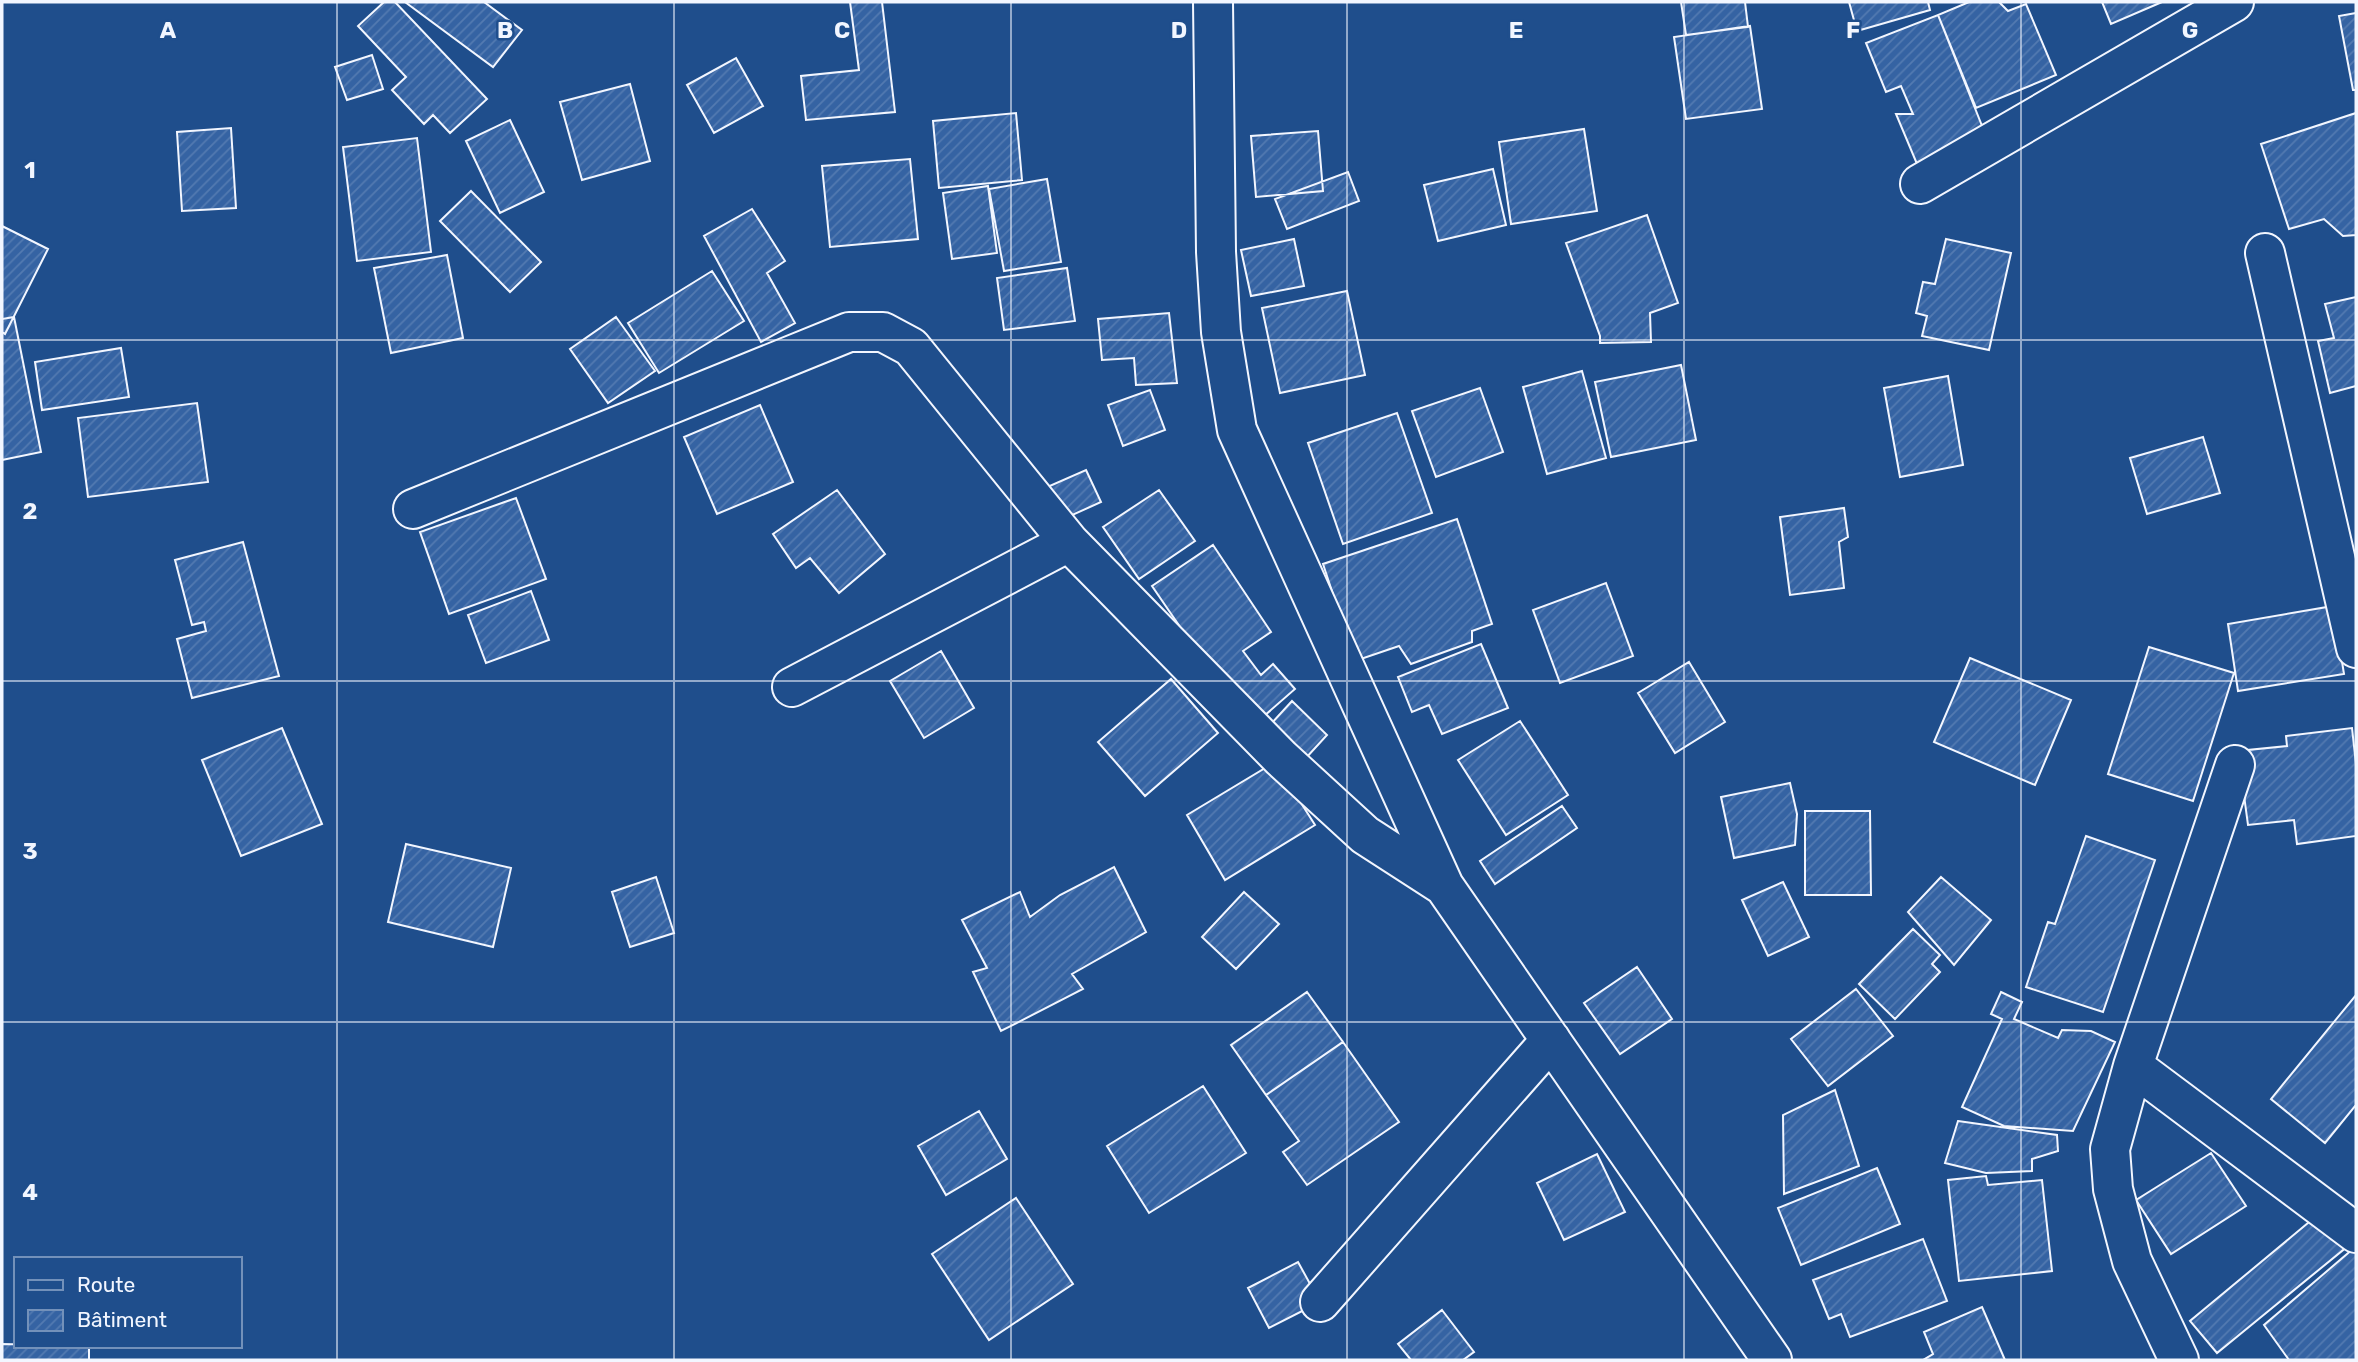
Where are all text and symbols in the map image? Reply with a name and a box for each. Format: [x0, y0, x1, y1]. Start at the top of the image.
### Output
text: A [160, 16, 177, 44]
text: B [497, 16, 513, 44]
text: C [834, 16, 850, 44]
text: D [1171, 16, 1187, 44]
text: E [1509, 16, 1523, 44]
text: F [1846, 16, 1860, 44]
text: G [2182, 16, 2198, 44]
text: 1 [24, 156, 36, 184]
text: 2 [23, 497, 37, 525]
text: 3 [22, 837, 38, 865]
text: 4 [22, 1178, 38, 1206]
legend [14, 1257, 242, 1348]
text: Route [77, 1272, 135, 1297]
text: Bâtiment [77, 1307, 167, 1332]

